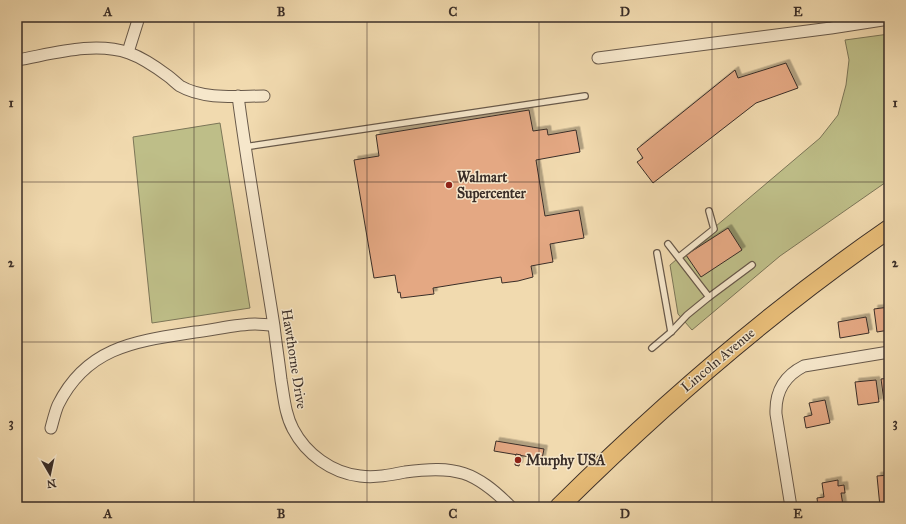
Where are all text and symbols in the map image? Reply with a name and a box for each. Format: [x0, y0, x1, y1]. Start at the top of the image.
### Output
text: A [103, 4, 113, 20]
text: B [277, 4, 286, 20]
text: C [449, 4, 458, 20]
text: D [620, 4, 630, 20]
text: E [793, 4, 803, 20]
text: 1 [8, 95, 14, 111]
text: 1 [892, 95, 898, 111]
place label: Walmart Supercenter [457, 169, 527, 203]
marker: Walmart Supercenter [444, 180, 454, 190]
text: 2 [8, 255, 15, 271]
text: 2 [892, 255, 899, 271]
street label: Hawthorne Drive [278, 308, 310, 410]
street label: Lincoln Avenue [678, 324, 759, 396]
text: 3 [8, 415, 14, 431]
text: 3 [892, 415, 898, 431]
place label: Murphy USA [526, 452, 606, 470]
north arrow [30, 454, 70, 494]
marker: Murphy USA [513, 455, 523, 465]
text: N [45, 476, 57, 491]
text: A [103, 506, 113, 522]
text: B [277, 506, 286, 522]
text: C [449, 506, 458, 522]
text: D [620, 506, 630, 522]
text: E [793, 506, 803, 522]

